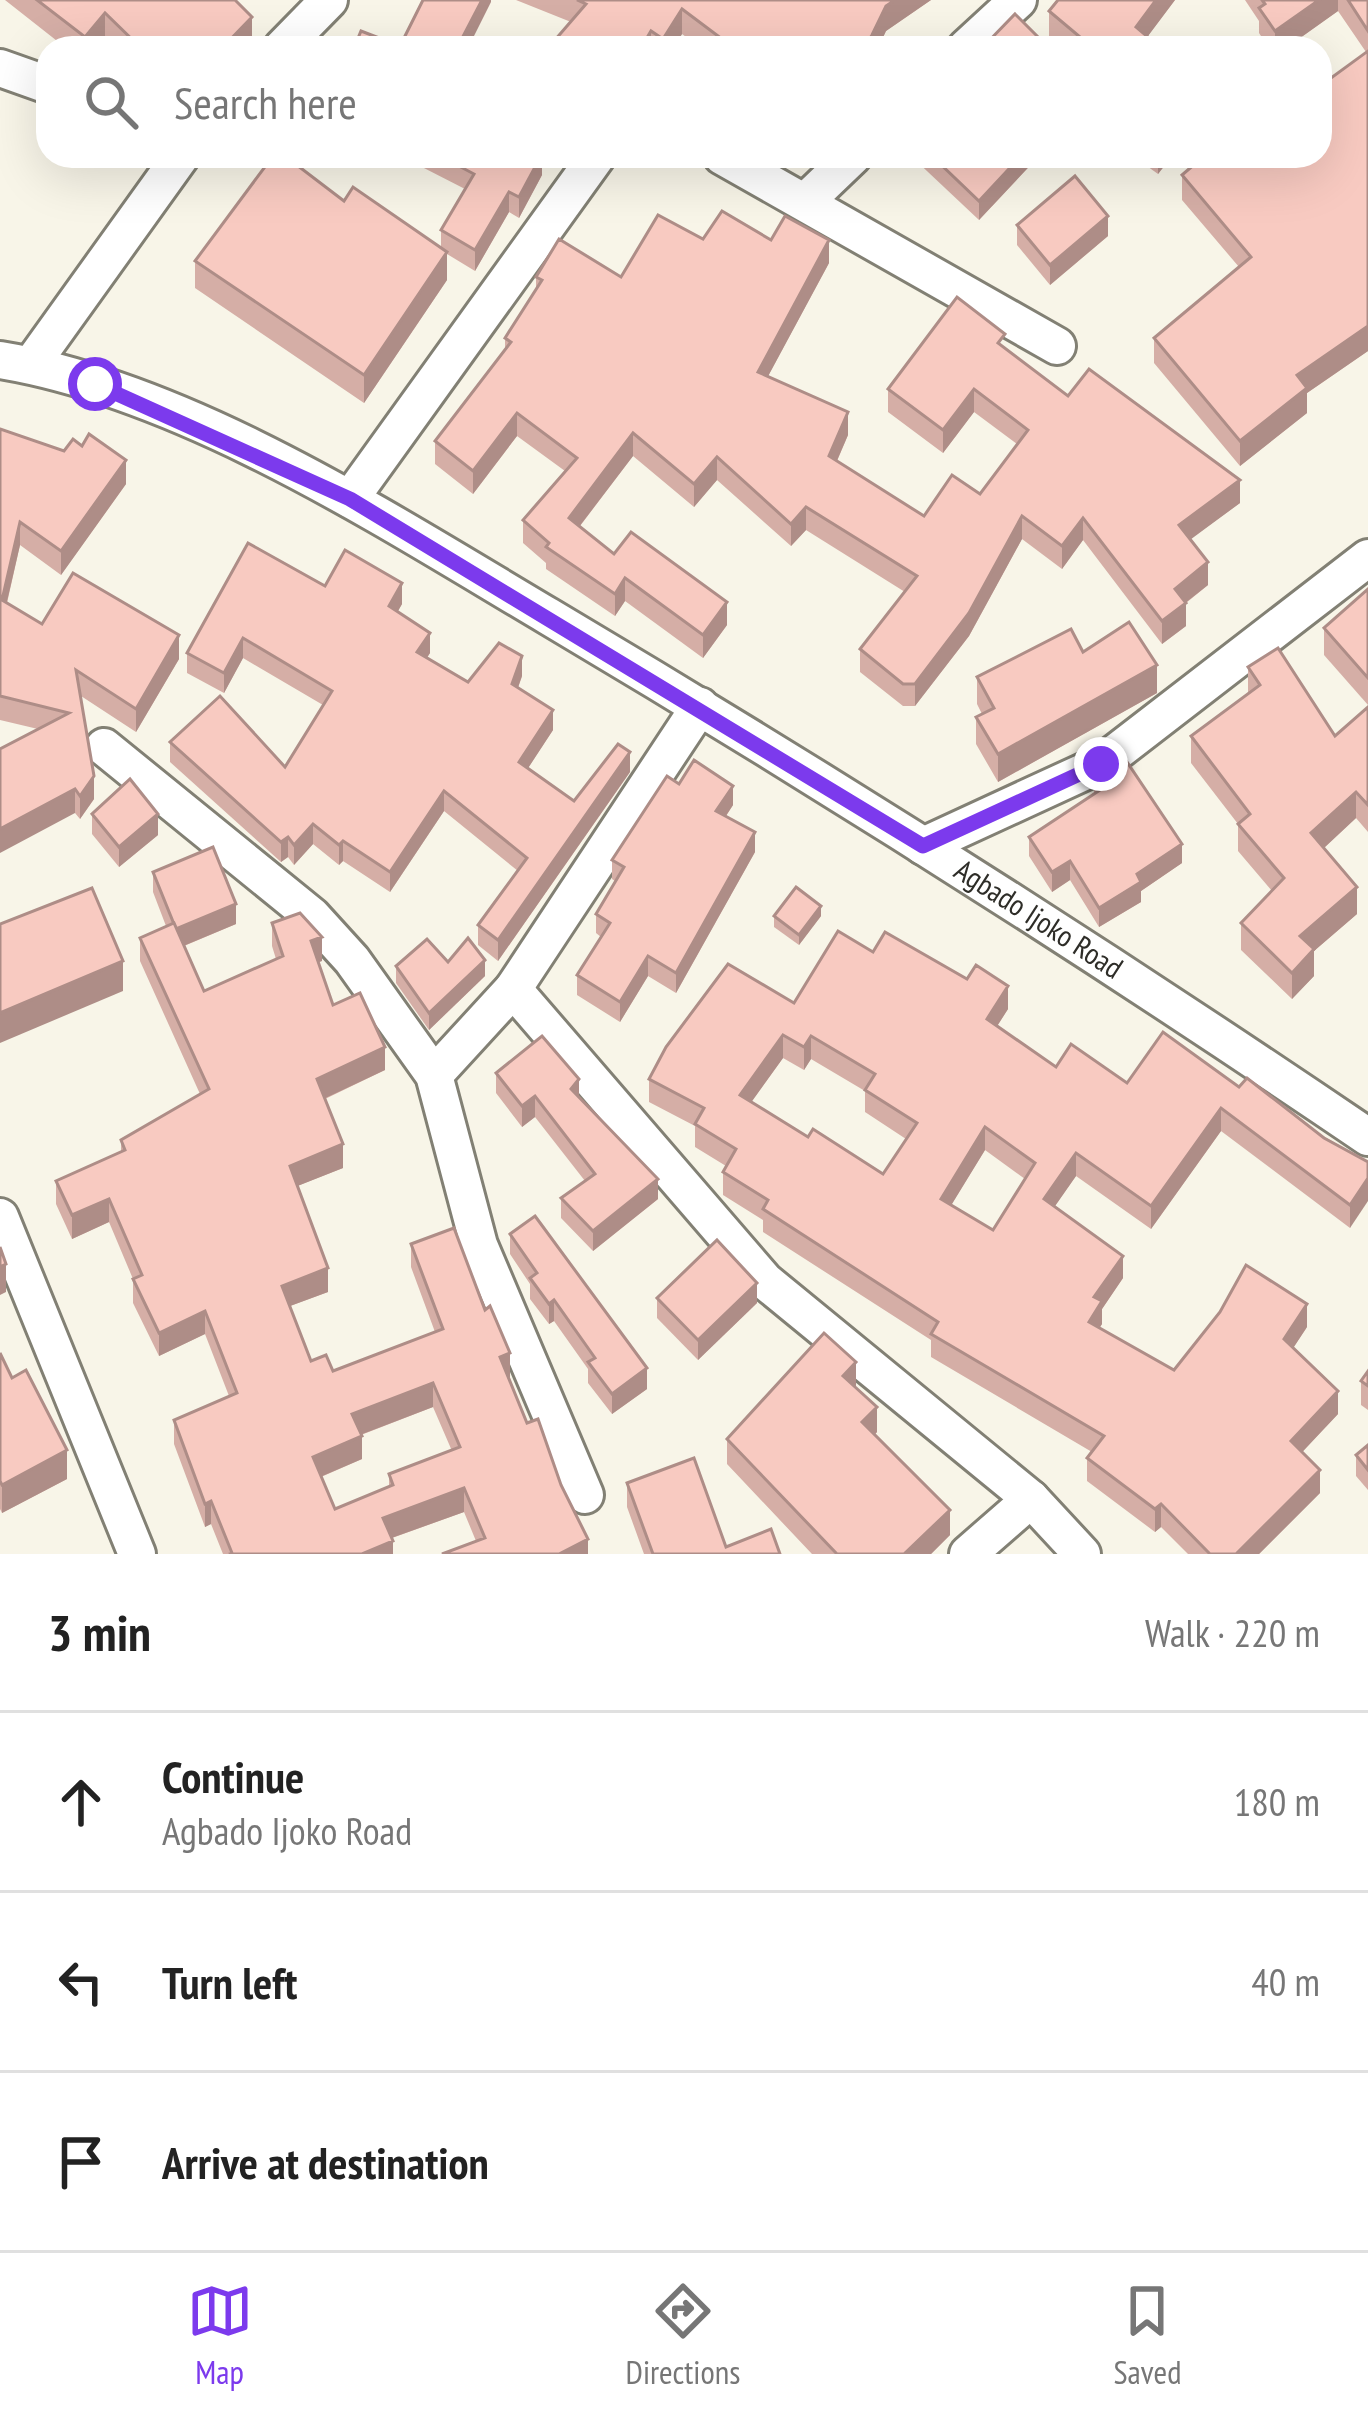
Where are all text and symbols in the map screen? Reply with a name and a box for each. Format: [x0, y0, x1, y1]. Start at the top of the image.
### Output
search box [36, 36, 1332, 168]
icon: search [78, 69, 144, 135]
text: Search here [174, 73, 357, 131]
route start [68, 357, 122, 411]
route end [1074, 737, 1128, 791]
street label: Agbado Ijoko Road [948, 850, 1131, 987]
text: 3 min [48, 1599, 151, 1665]
text: Walk · 220 m [1145, 1607, 1320, 1658]
text: Continue [162, 1747, 304, 1805]
icon: ahead [48, 1769, 114, 1835]
text: 180 m [1234, 1776, 1320, 1827]
text: Agbado Ijoko Road [162, 1805, 412, 1856]
icon: left [48, 1949, 114, 2015]
text: Turn left [162, 1953, 297, 2011]
text: 40 m [1251, 1956, 1320, 2007]
icon: arrive [48, 2129, 114, 2195]
text: Arrive at destination [162, 2133, 489, 2191]
tab: Map [187, 2278, 253, 2393]
tab: Directions [626, 2278, 740, 2393]
tab: Saved [1113, 2278, 1181, 2393]

